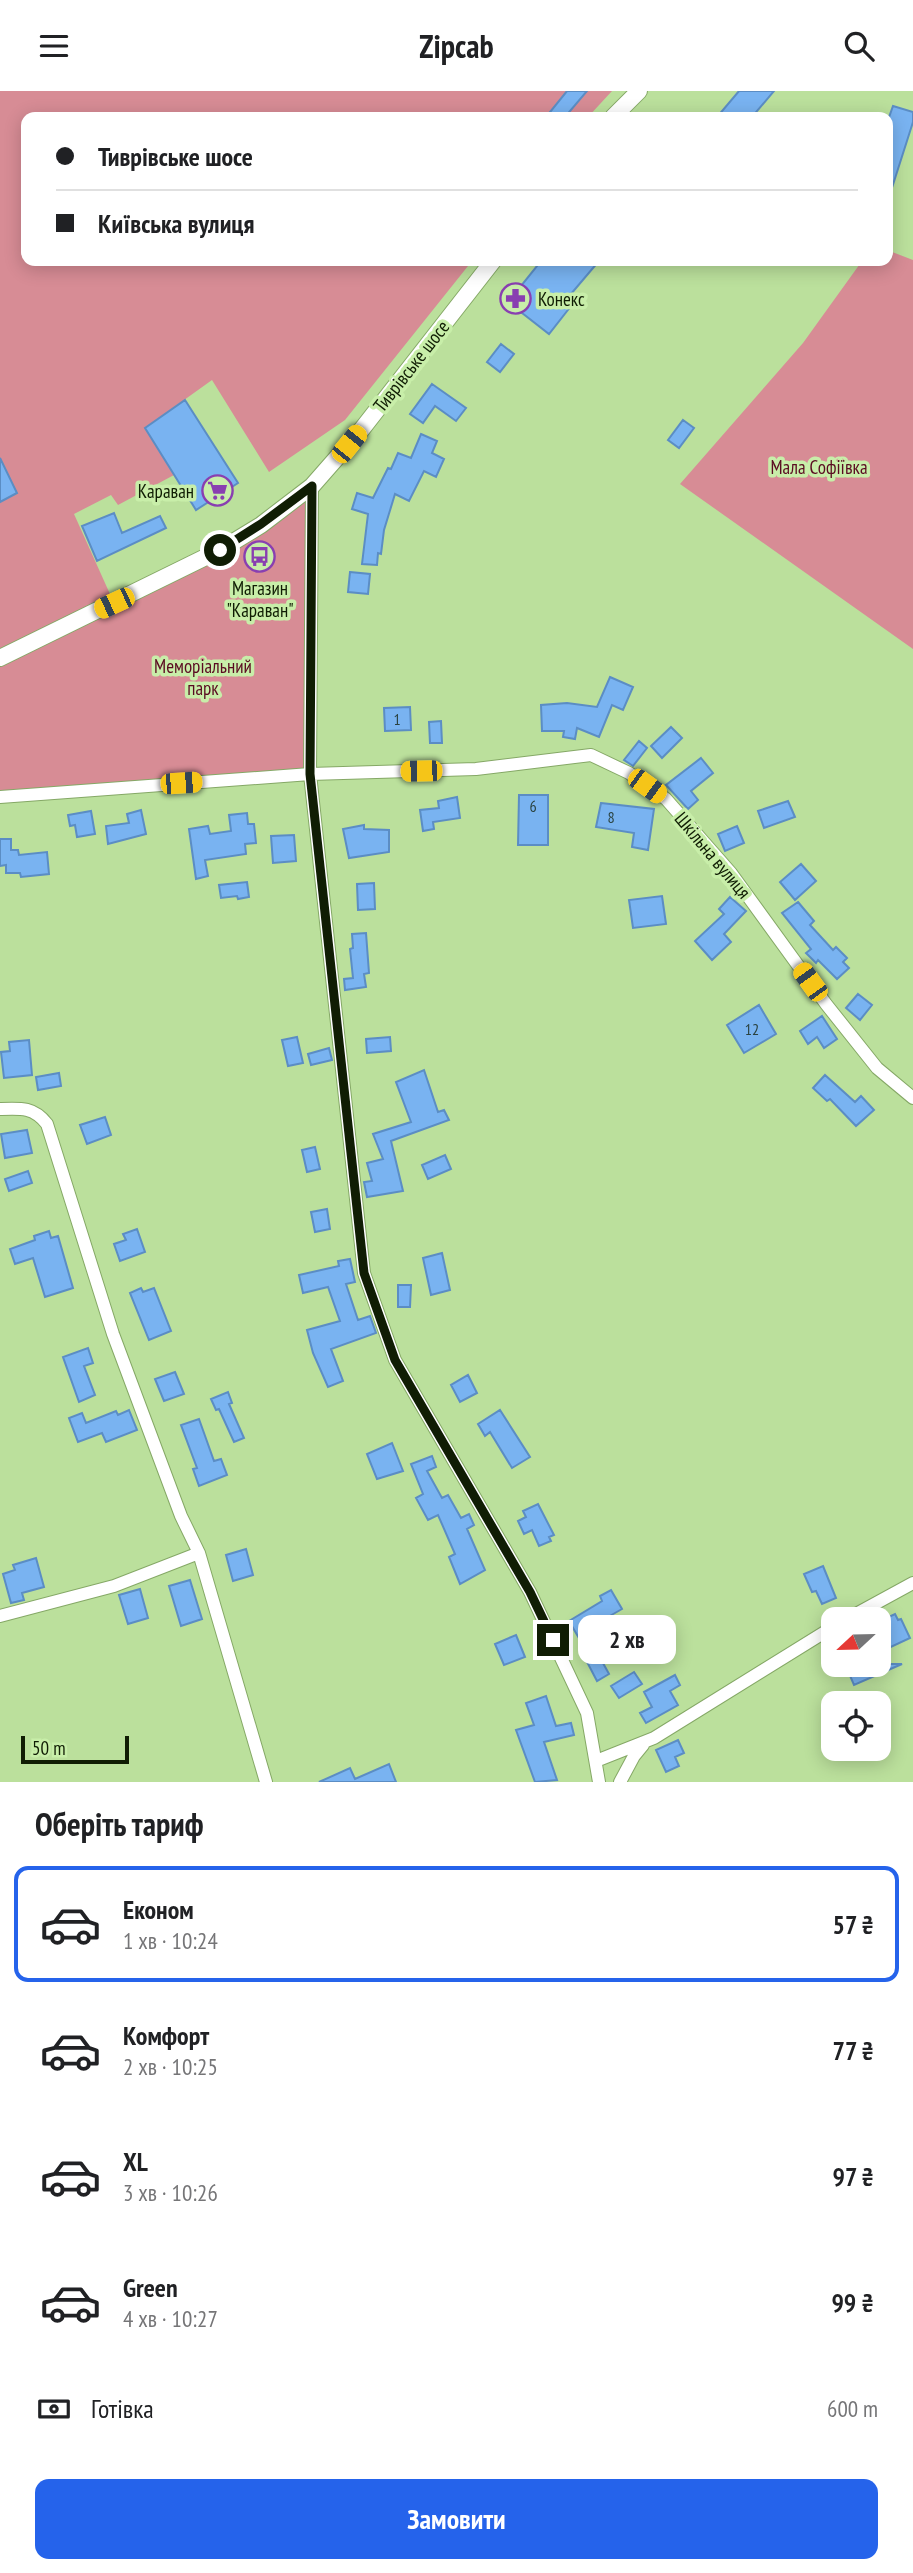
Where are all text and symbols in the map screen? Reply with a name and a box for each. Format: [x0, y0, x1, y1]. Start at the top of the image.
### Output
text: Zipcab [419, 25, 494, 67]
icon: menu [35, 27, 73, 65]
icon: search [840, 27, 878, 65]
text: Тиврівське шосе [98, 140, 253, 173]
text: Київська вулиця [98, 207, 254, 240]
pharmacy icon: Конекс [498, 282, 532, 316]
place label: Конекс [538, 287, 585, 311]
street label: Тиврівське шосе [368, 315, 454, 417]
car [328, 421, 371, 467]
park label: Мала Софіївка [770, 455, 868, 479]
supermarket icon: Караван [200, 474, 234, 508]
place label: Караван [138, 479, 194, 503]
route start [204, 534, 236, 566]
bus stop icon: Магазин "Караван" [243, 540, 277, 574]
place label: Магазин "Караван" [226, 576, 294, 622]
car [91, 585, 138, 621]
park label: Меморіальний парк [154, 654, 252, 700]
house number: 1 [393, 709, 401, 729]
car [400, 760, 443, 782]
car [624, 765, 671, 807]
car [160, 771, 203, 795]
house number: 6 [529, 796, 537, 816]
house number: 8 [607, 807, 615, 827]
street label: Шкільна вулиця [670, 807, 756, 903]
car [790, 959, 831, 1005]
house number: 12 [745, 1019, 759, 1039]
north arrow [821, 1607, 891, 1677]
map controls [821, 1607, 891, 1761]
callout: 2 хв [578, 1615, 676, 1665]
route end [537, 1624, 569, 1656]
text: 2 хв [609, 1625, 645, 1654]
button: locate [821, 1691, 891, 1761]
scale bar [21, 1733, 130, 1765]
text: 50 m [32, 1736, 66, 1760]
text: Оберіть тариф [35, 1803, 203, 1845]
icon: car [39, 1893, 102, 1956]
text: Економ [123, 1893, 194, 1926]
text: 57 ₴ [833, 1908, 874, 1941]
text: 1 хв · 10:24 [123, 1926, 218, 1955]
icon: car [39, 2019, 102, 2082]
text: Комфорт [123, 2019, 209, 2052]
text: 77 ₴ [833, 2034, 874, 2067]
text: 2 хв · 10:25 [123, 2052, 218, 2081]
icon: car [39, 2145, 102, 2208]
text: XL [123, 2145, 148, 2178]
text: 97 ₴ [833, 2160, 874, 2193]
text: 3 хв · 10:26 [123, 2178, 218, 2207]
icon: car [39, 2271, 102, 2334]
text: Green [123, 2271, 178, 2304]
text: 99 ₴ [831, 2286, 874, 2319]
text: 4 хв · 10:27 [123, 2304, 218, 2333]
icon: cash [35, 2390, 73, 2428]
text: Готівка [91, 2392, 154, 2425]
text: 600 m [827, 2394, 878, 2423]
button: Замовити [35, 2479, 878, 2559]

